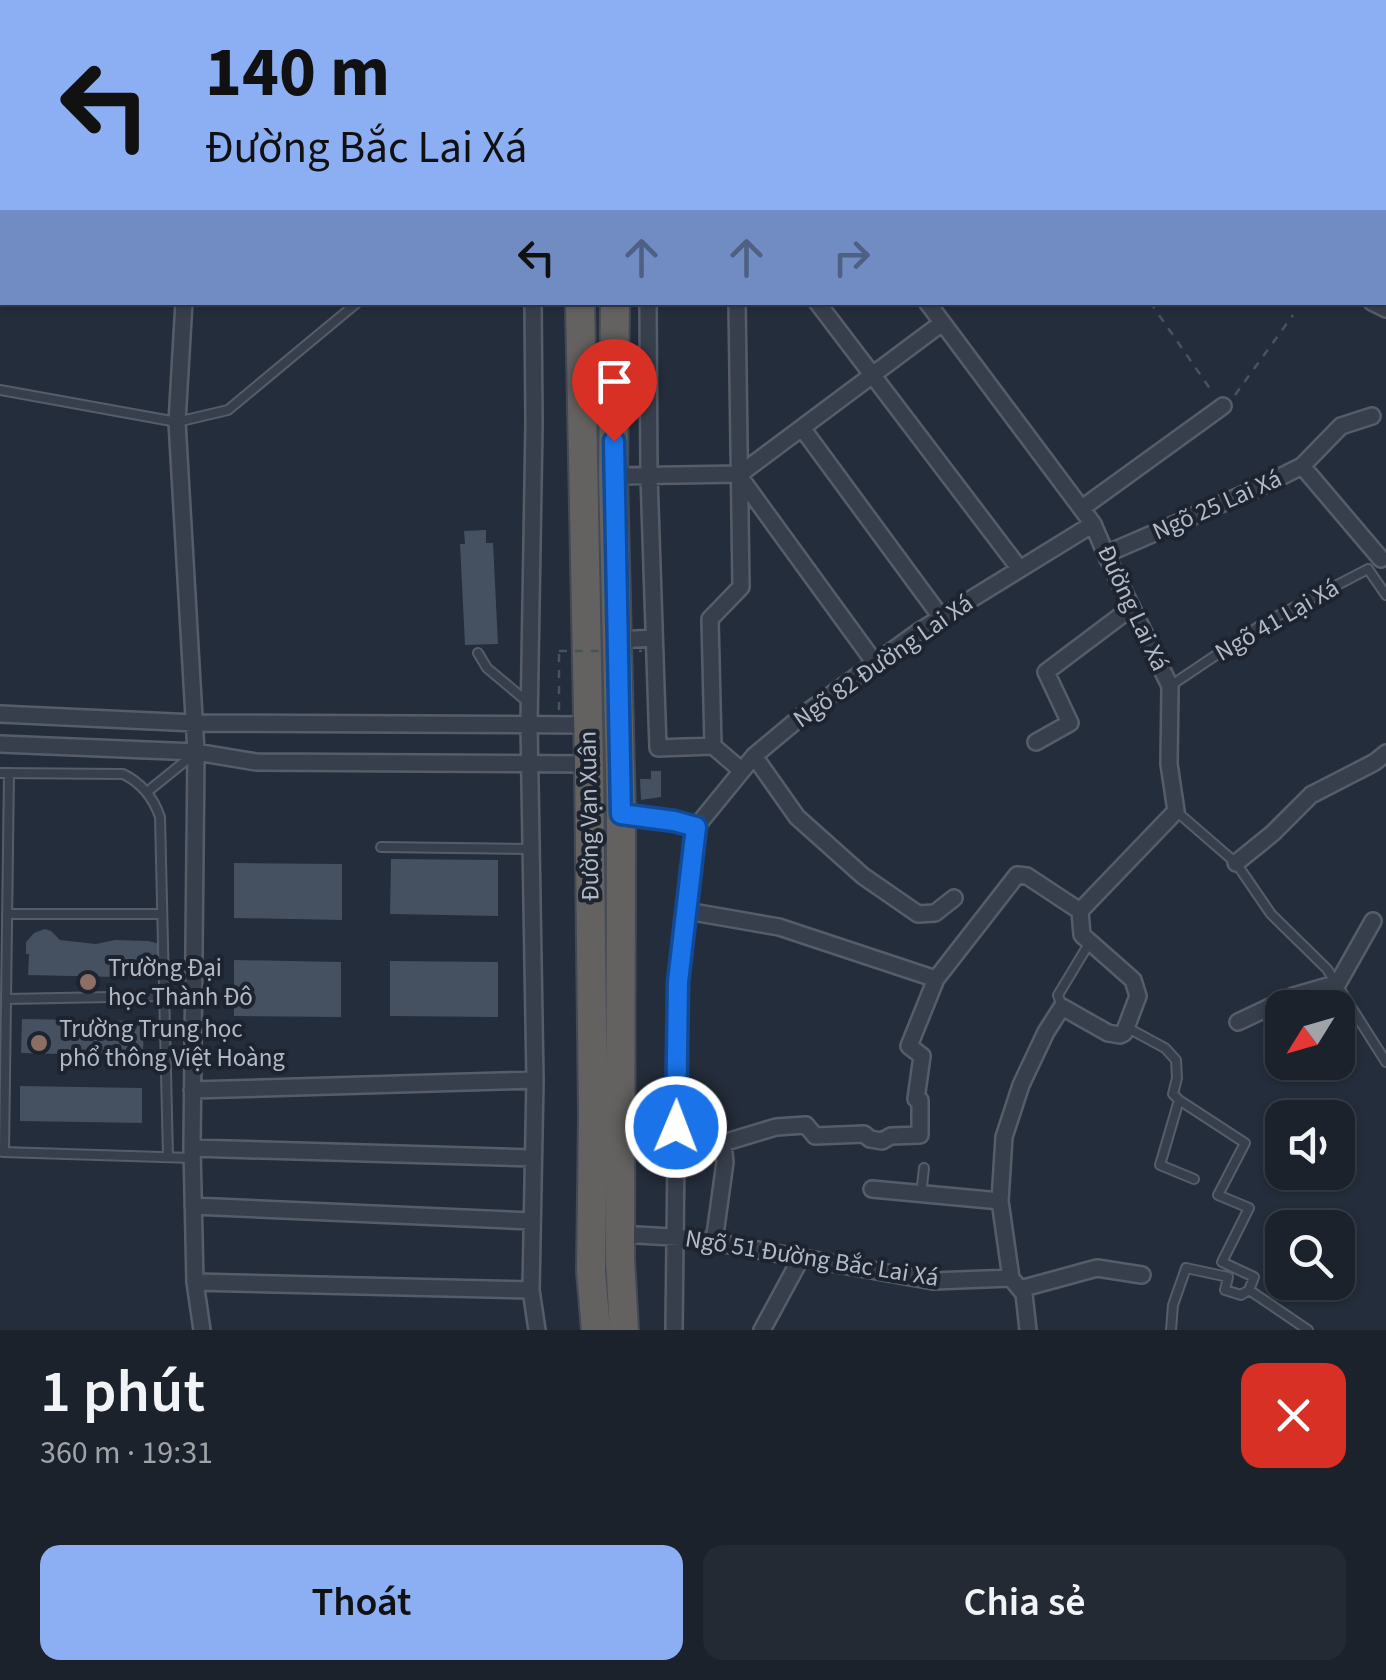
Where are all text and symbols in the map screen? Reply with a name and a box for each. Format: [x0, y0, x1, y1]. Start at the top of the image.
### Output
text: 140 m [205, 23, 390, 123]
icon: left [40, 40, 170, 170]
text: Đường Bắc Lai Xá [205, 116, 527, 180]
icon: left [509, 230, 564, 285]
icon: ahead [614, 230, 669, 285]
icon: ahead [719, 230, 774, 285]
icon: right [824, 230, 879, 285]
pin [572, 339, 657, 442]
icon: arrive [587, 354, 642, 409]
street label: Ngõ 25 Lai Xá [1147, 461, 1287, 549]
street label: Đường Lai Xá [1088, 539, 1178, 677]
street label: Ngõ 41 Lại Xá [1208, 570, 1346, 670]
street label: Ngõ 82 Đường Lai Xá [786, 585, 980, 737]
street label: Đường Vạn Xuân [570, 731, 608, 901]
place label: Trường Đại học Thành Đô [108, 950, 253, 1015]
marker: Trường Đại học Thành Đô [77, 971, 99, 993]
north arrow [1265, 990, 1355, 1080]
map controls [1265, 990, 1355, 1300]
place label: Trường Trung học phổ thông Việt Hoàng [59, 1011, 285, 1076]
marker: Trường Trung học phổ thông Việt Hoàng [28, 1032, 50, 1054]
position arrow [624, 1075, 728, 1179]
button: sound [1265, 1100, 1355, 1190]
button: search [1265, 1210, 1355, 1300]
street label: Ngõ 51 Đường Bắc Lai Xá [683, 1220, 941, 1296]
text: 1 phút [40, 1350, 205, 1435]
button: close [1241, 1363, 1346, 1468]
text: 360 m · 19:31 [40, 1430, 213, 1476]
button: Thoát [40, 1545, 683, 1660]
button: Chia sẻ [703, 1545, 1346, 1660]

